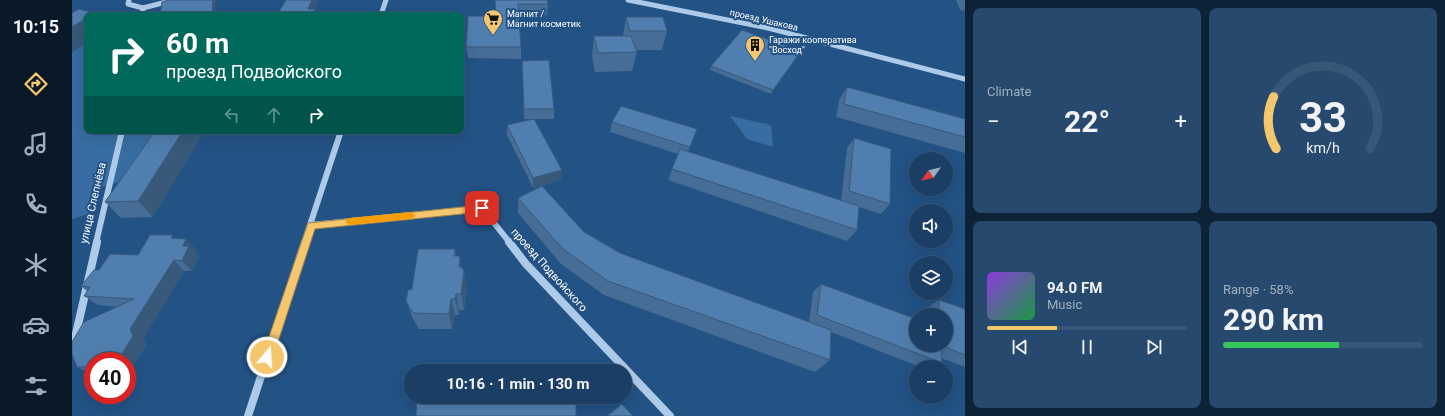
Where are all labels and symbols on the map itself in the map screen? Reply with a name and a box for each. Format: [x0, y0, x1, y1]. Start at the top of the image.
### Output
street label: проезд Ушакова [729, 7, 799, 33]
supermarket icon: Магнит / Магнит косметик [482, 8, 504, 36]
place label: Магнит / Магнит косметик [507, 9, 581, 29]
building icon: Гаражи кооператива "Восход" [744, 34, 766, 62]
place label: Гаражи кооператива "Восход" [769, 35, 857, 55]
north arrow [909, 152, 953, 196]
street label: улица Слепнёва [77, 161, 109, 245]
pin [465, 191, 499, 225]
street label: проезд Подвойского [508, 226, 590, 314]
position arrow [246, 336, 288, 378]
speed limit sign: 40 [84, 352, 136, 404]

